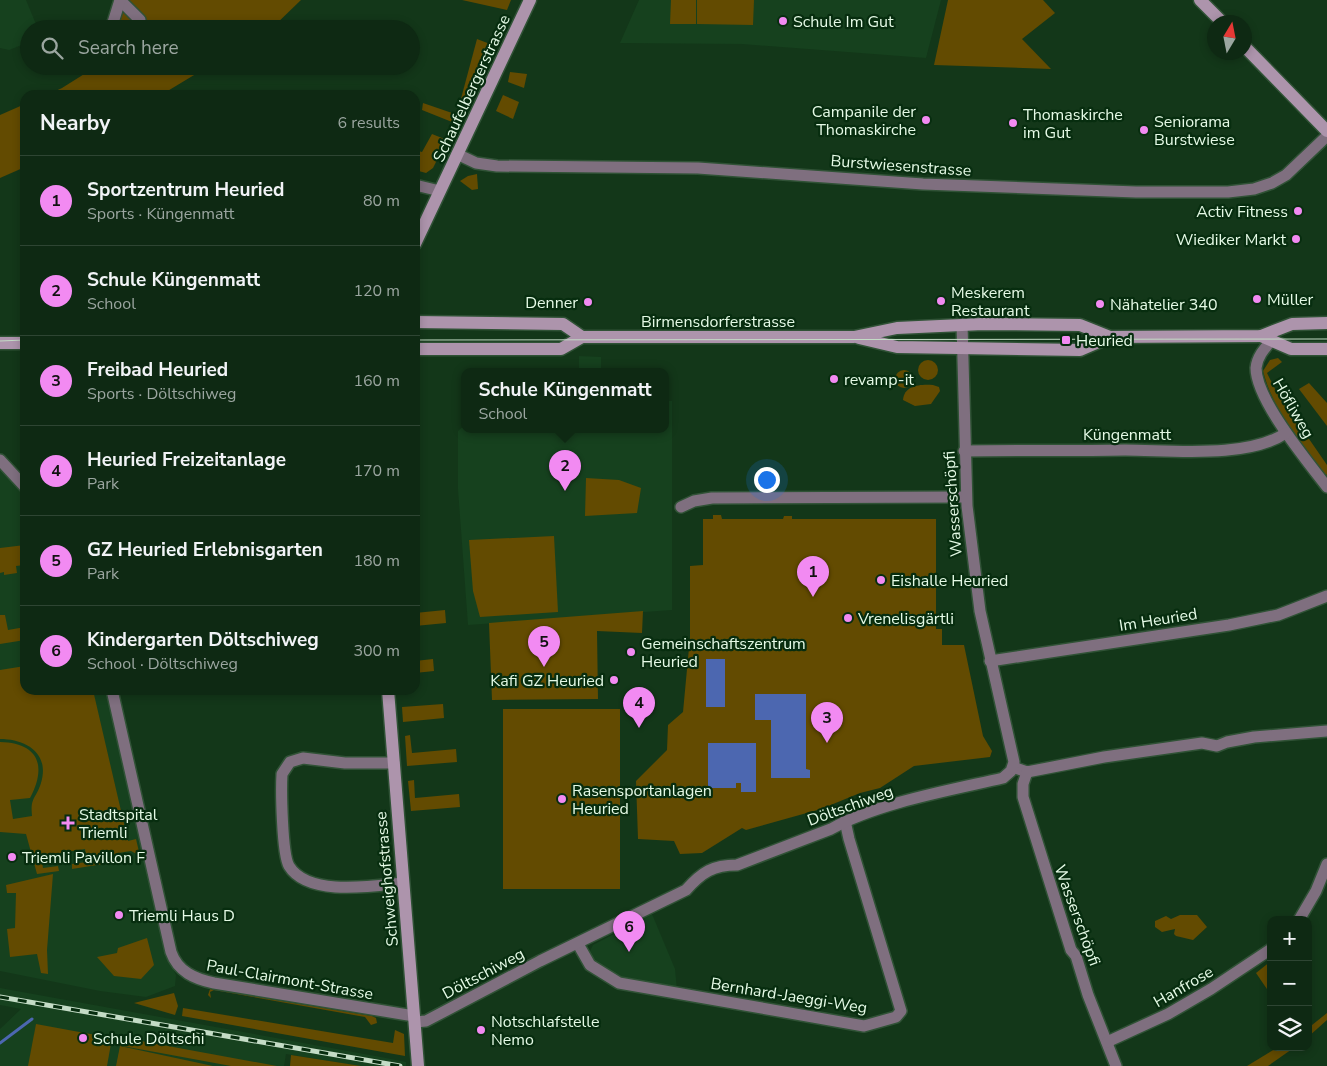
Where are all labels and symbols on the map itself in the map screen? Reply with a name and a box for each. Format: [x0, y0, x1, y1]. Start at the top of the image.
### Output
street label: Schaufelbergerstrasse [428, 11, 516, 166]
place label: Schule Im Gut [793, 11, 894, 33]
marker: Schule Im Gut [777, 15, 789, 27]
north arrow [1207, 15, 1252, 60]
place label: Campanile der Thomaskirche [812, 101, 916, 141]
place label: Thomaskirche im Gut [1023, 104, 1123, 144]
place label: Seniorama Burstwiese [1154, 111, 1235, 151]
marker: Campanile der Thomaskirche [920, 114, 932, 126]
marker: Thomaskirche im Gut [1007, 117, 1019, 129]
marker: Seniorama Burstwiese [1138, 124, 1150, 136]
street label: Burstwiesenstrasse [830, 150, 972, 182]
place label: Activ Fitness [1196, 201, 1288, 223]
marker: Activ Fitness [1292, 205, 1304, 217]
place label: Wiediker Markt [1176, 229, 1286, 251]
marker: Wiediker Markt [1290, 233, 1302, 245]
place label: Meskerem Restaurant [951, 282, 1030, 322]
place label: Müller [1267, 289, 1314, 311]
place label: Denner [525, 292, 578, 314]
marker: Müller [1251, 293, 1263, 305]
place label: Nähatelier 340 [1110, 294, 1218, 316]
marker: Meskerem Restaurant [935, 295, 947, 307]
marker: Denner [582, 296, 594, 308]
marker: Nähatelier 340 [1094, 298, 1106, 310]
street label: Birmensdorferstrasse [641, 311, 795, 333]
place label: Heuried [1076, 330, 1133, 352]
marker: Heuried [1060, 334, 1072, 346]
place label: revamp-it [844, 369, 914, 391]
marker: revamp-it [828, 373, 840, 385]
street label: Höfliweg [1267, 374, 1319, 443]
street label: Küngenmatt [1083, 424, 1171, 446]
pin: 2 [549, 450, 581, 491]
street label: Wasserschöpfi [938, 450, 968, 558]
your location [754, 467, 780, 493]
pin: 1 [797, 556, 829, 597]
place label: Eishalle Heuried [891, 570, 1008, 592]
marker: Eishalle Heuried [875, 574, 887, 586]
street label: Im Heuried [1117, 603, 1199, 637]
place label: Vrenelisgärtli [857, 608, 954, 630]
marker: Vrenelisgärtli [842, 612, 854, 624]
pin: 5 [528, 626, 560, 667]
place label: Gemeinschaftszentrum Heuried [641, 633, 806, 673]
marker: Gemeinschaftszentrum Heuried [625, 646, 637, 658]
place label: Kafi GZ Heuried [490, 670, 604, 692]
marker: Kafi GZ Heuried [608, 674, 620, 686]
pin: 4 [623, 687, 655, 728]
pin: 3 [811, 702, 843, 743]
place label: Rasensportanlagen Heuried [572, 780, 712, 820]
street label: Döltschiweg [804, 780, 896, 832]
marker: Rasensportanlagen Heuried [556, 793, 568, 805]
place label: Stadtspital Triemli [79, 804, 158, 844]
street label: Schweighofstrasse [370, 810, 404, 947]
marker: Stadtspital Triemli [61, 816, 75, 830]
place label: Triemli Pavillon F [22, 847, 145, 869]
marker: Triemli Pavillon F [6, 851, 18, 863]
street label: Wasserschöpfi [1049, 862, 1106, 969]
place label: Triemli Haus D [129, 905, 235, 927]
marker: Triemli Haus D [113, 909, 125, 921]
pin: 6 [613, 911, 645, 952]
street label: Döltschiweg [439, 943, 528, 1005]
street label: Paul-Clairmont-Strasse [205, 954, 375, 1005]
street label: Hanfrose [1150, 961, 1217, 1013]
street label: Bernhard-Jaeggi-Weg [709, 973, 869, 1019]
place label: Notschlafstelle Nemo [491, 1011, 599, 1051]
marker: Notschlafstelle Nemo [475, 1024, 487, 1036]
place label: Schule Döltschi [93, 1028, 204, 1050]
marker: Schule Döltschi [77, 1032, 89, 1044]

